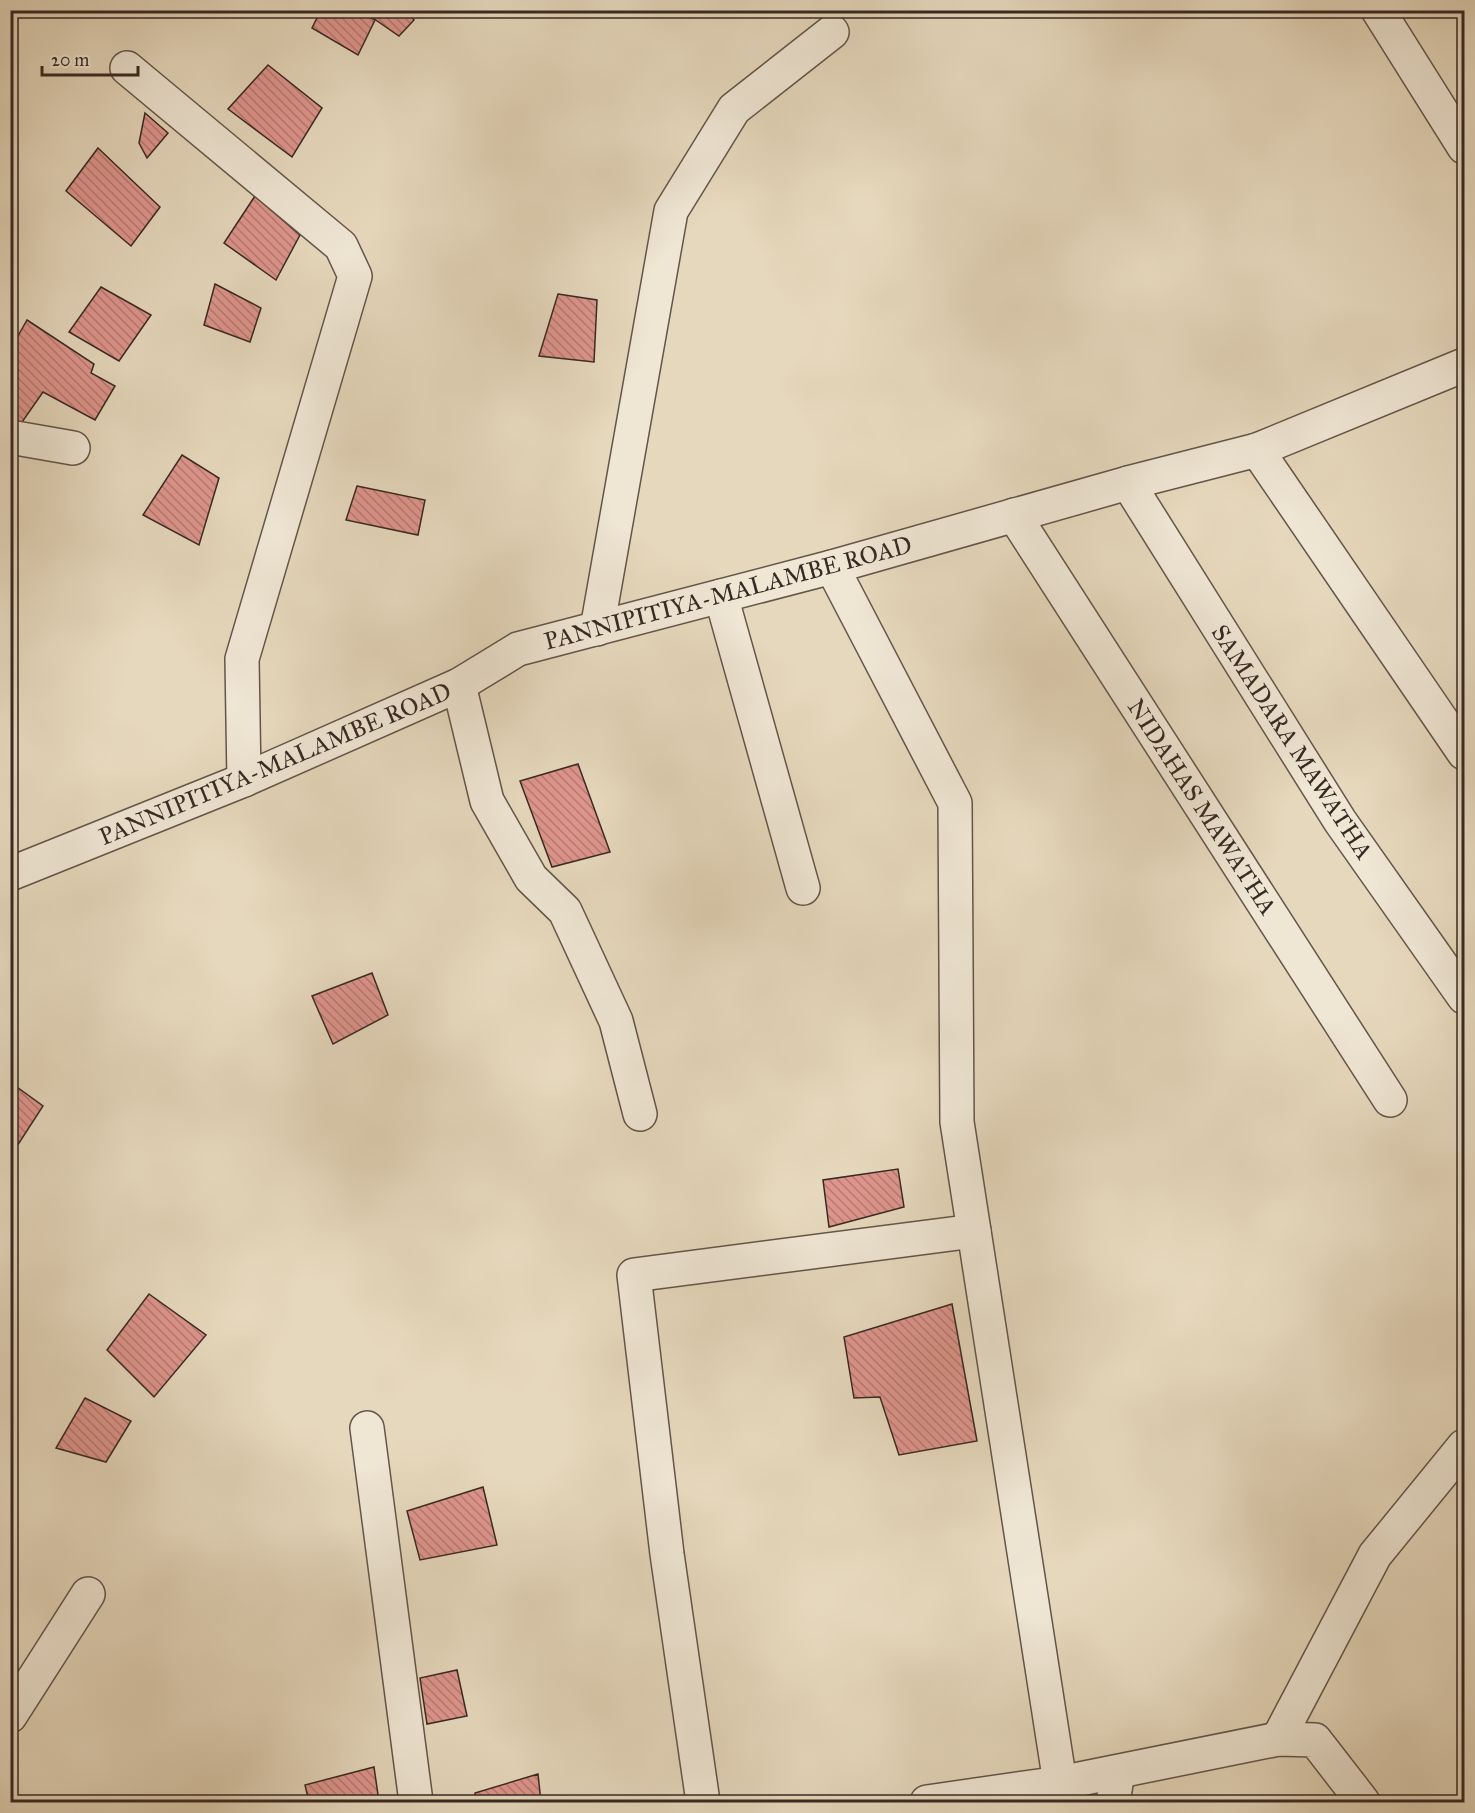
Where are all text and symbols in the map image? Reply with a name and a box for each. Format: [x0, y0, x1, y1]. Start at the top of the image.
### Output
scale bar [42, 39, 138, 77]
text: 20 m [51, 49, 89, 71]
street label: PANNIPITIYA-MALAMBE ROAD [541, 529, 915, 657]
street label: SAMADARA MAWATHA [1205, 619, 1379, 865]
street label: PANNIPITIYA-MALAMBE ROAD [94, 676, 456, 852]
street label: NIDAHAS MAWATHA [1121, 693, 1283, 921]

